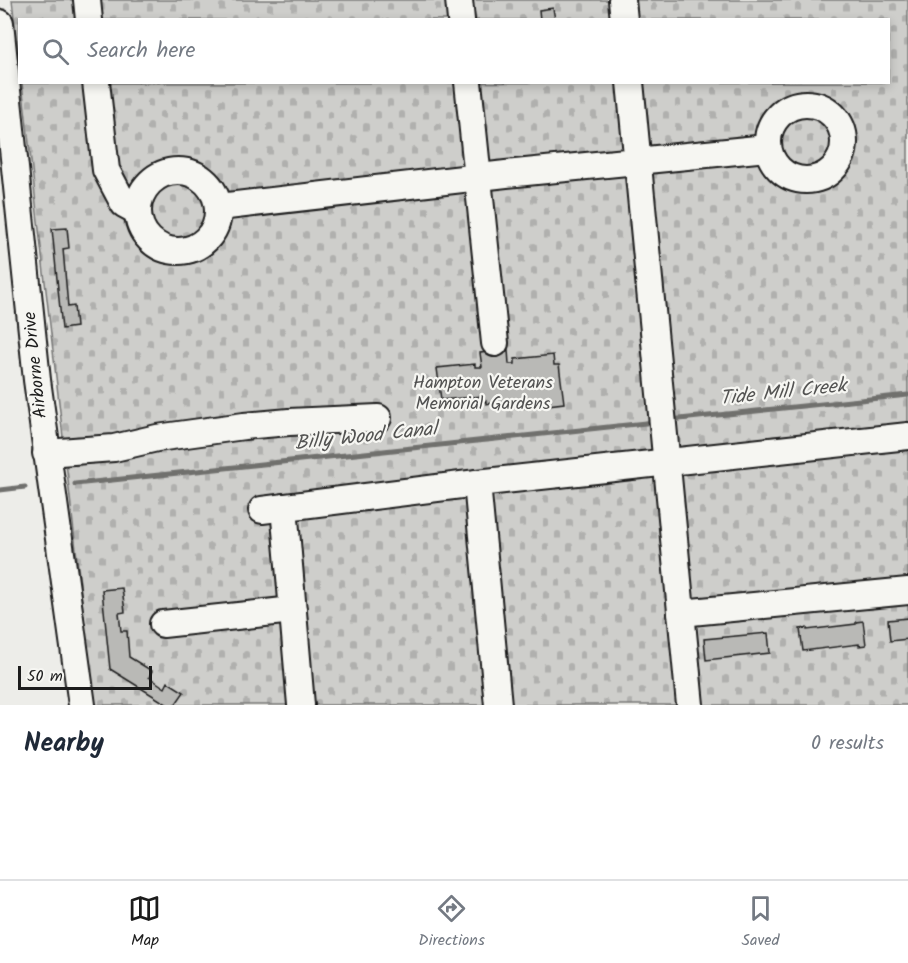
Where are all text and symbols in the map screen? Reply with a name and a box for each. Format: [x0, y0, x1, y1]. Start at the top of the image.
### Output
search box [18, 18, 890, 84]
text: Search here [87, 34, 195, 69]
icon: search [39, 35, 72, 68]
street label: Airborne Drive [16, 310, 56, 420]
park label: Hampton Veterans Memorial Gardens [413, 369, 553, 419]
water label: Tide Mill Creek [718, 370, 850, 416]
water label: Billy Wood Canal [293, 413, 443, 460]
scale bar [18, 663, 152, 690]
text: 50 m [27, 664, 63, 689]
text: Nearby [24, 723, 104, 765]
text: 0 results [811, 728, 884, 760]
tab: Map [128, 892, 161, 953]
tab: Directions [418, 892, 485, 953]
tab: Saved [742, 892, 780, 953]

